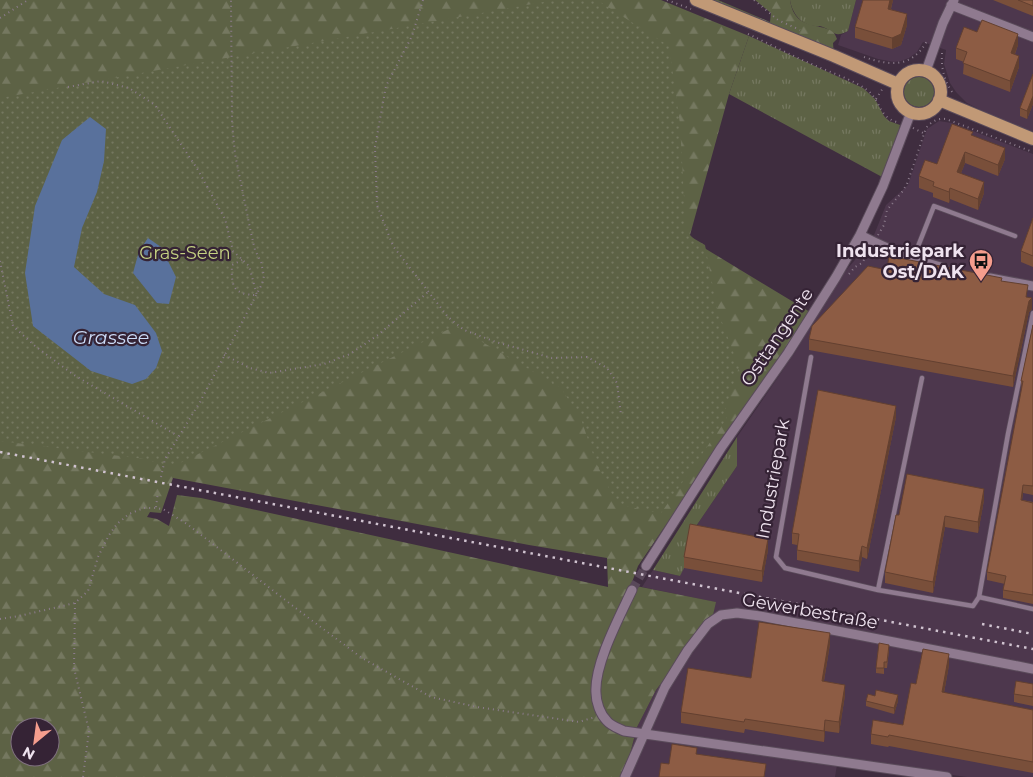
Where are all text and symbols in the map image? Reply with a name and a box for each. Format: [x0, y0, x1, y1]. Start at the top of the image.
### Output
place label: Industriepark Ost/DAK [836, 240, 965, 283]
park label: Gras-Seen [139, 242, 231, 264]
bus stop icon: Industriepark Ost/DAK [968, 248, 994, 282]
street label: Osttangente [736, 284, 818, 390]
water label: Grassee [73, 326, 149, 349]
street label: Industriepark [752, 417, 794, 541]
street label: Gewerbestraße [740, 588, 880, 634]
north arrow [10, 717, 60, 767]
text: N [19, 743, 38, 764]

